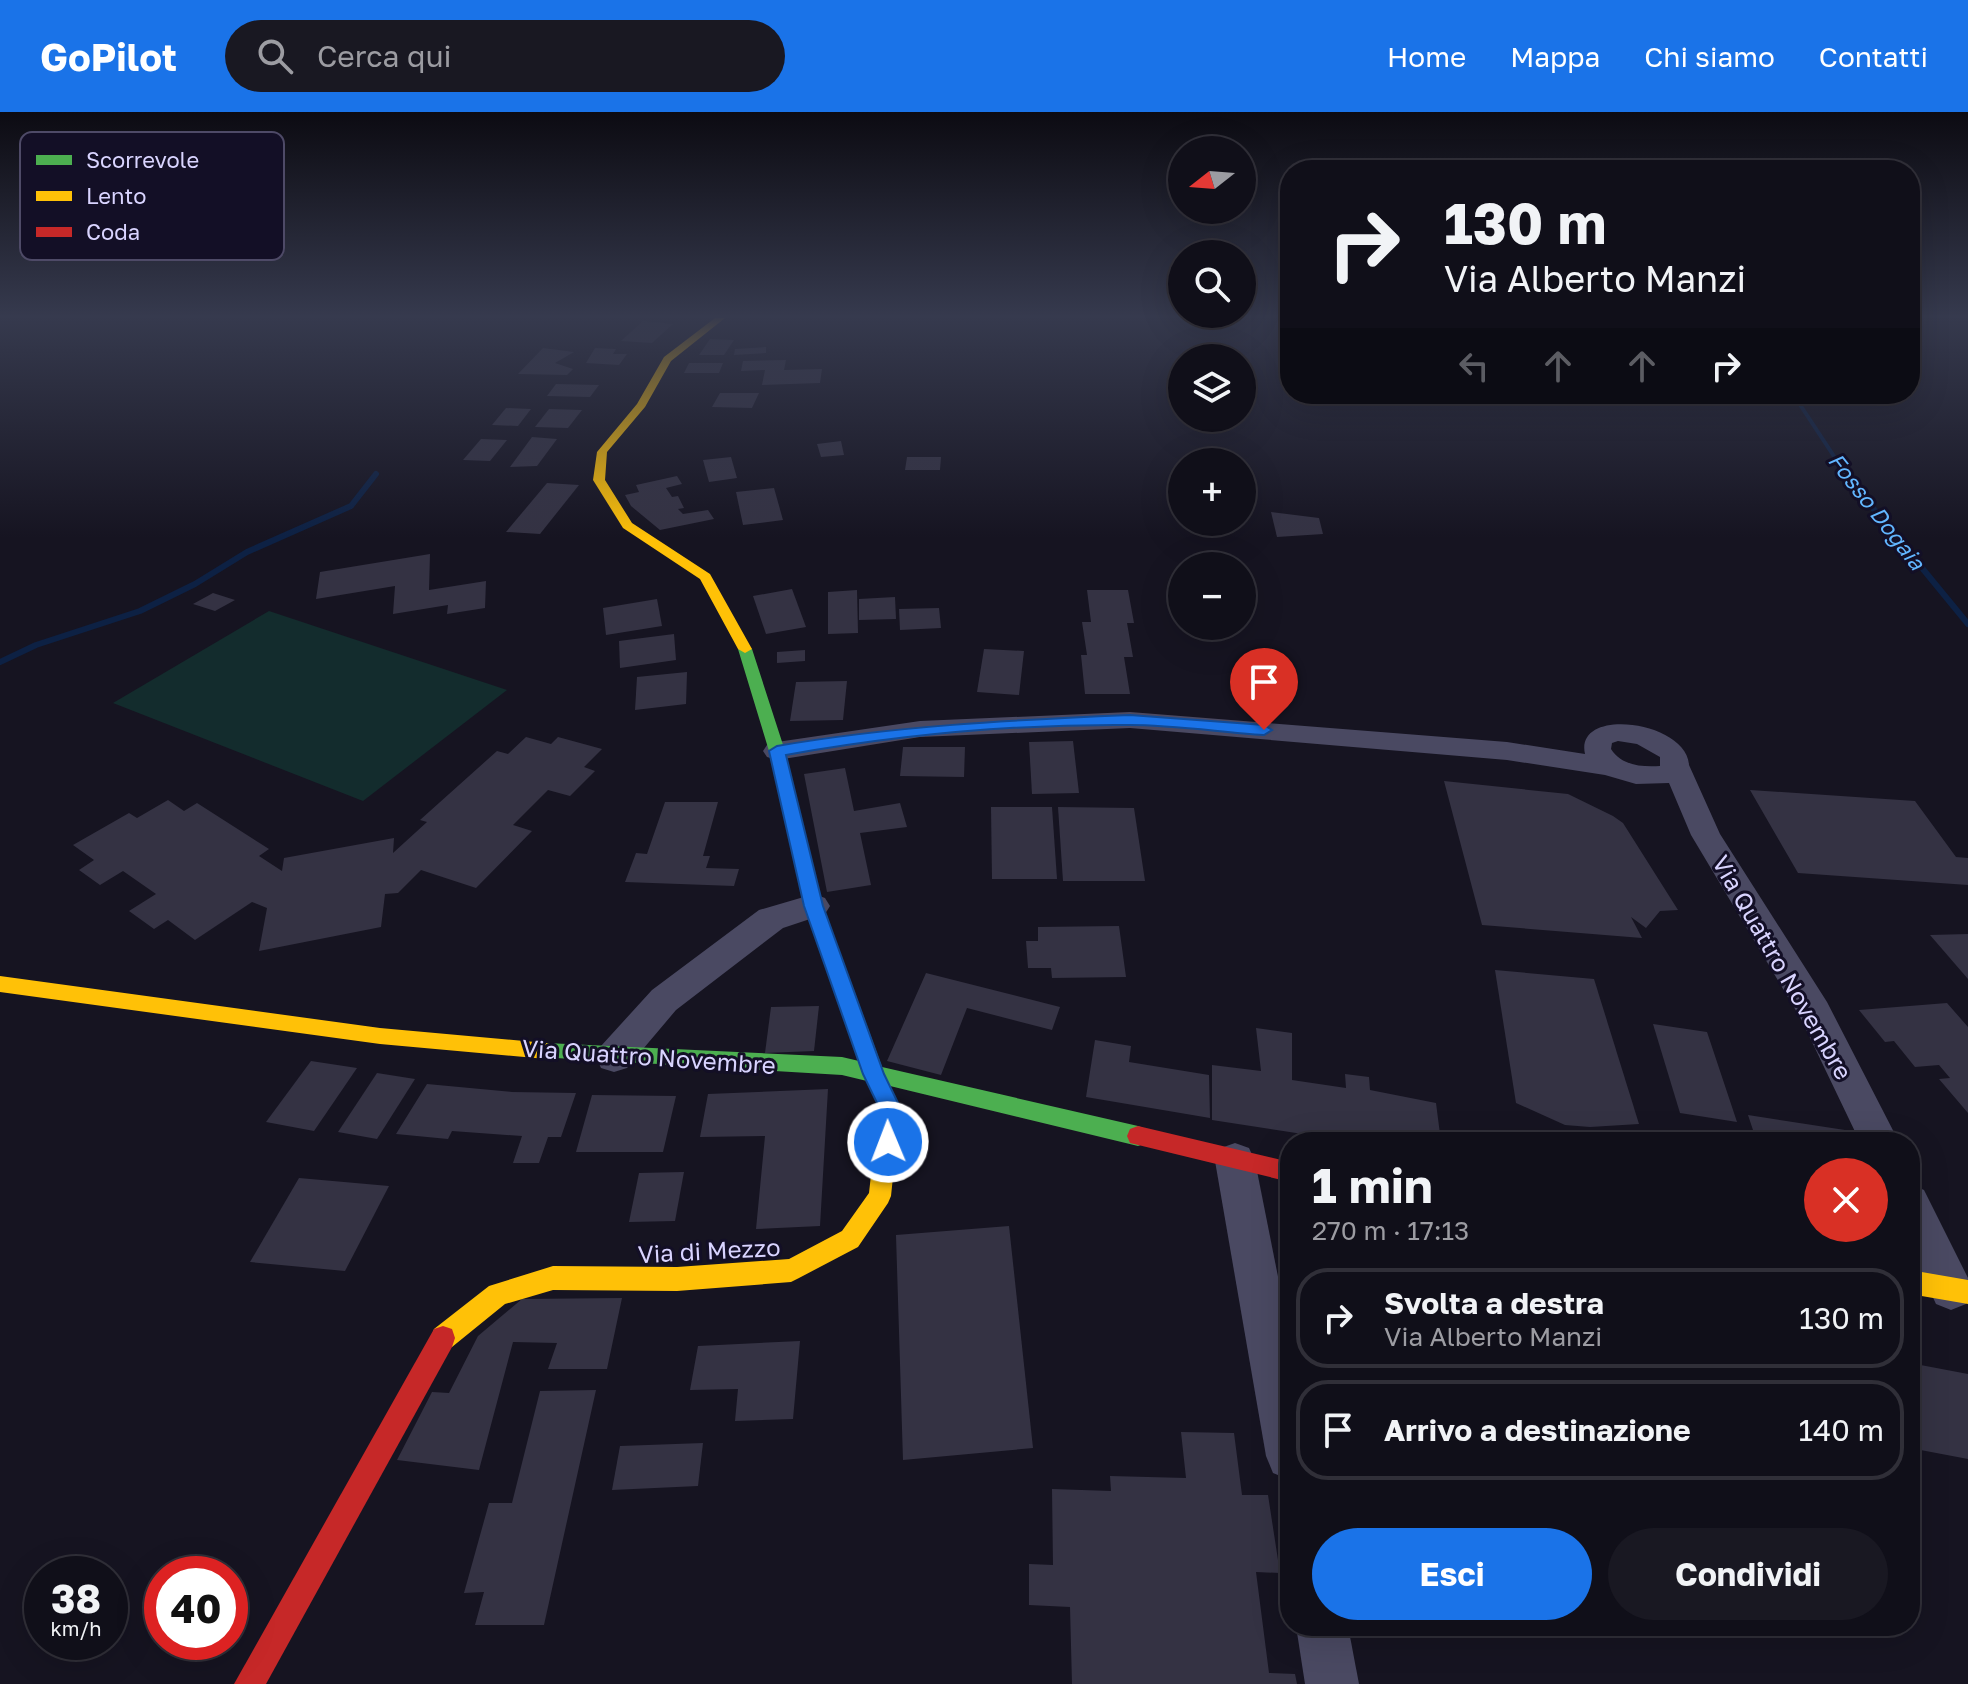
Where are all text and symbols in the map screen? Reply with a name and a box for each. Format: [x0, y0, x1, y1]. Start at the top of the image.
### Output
search box [225, 20, 785, 92]
text: GoPilot [40, 34, 177, 79]
icon: search [253, 34, 297, 78]
text: Cerca qui [317, 38, 452, 74]
text: Home [1387, 40, 1466, 73]
text: Mappa [1510, 40, 1600, 73]
text: Chi siamo [1644, 40, 1775, 73]
text: Contatti [1819, 40, 1928, 73]
legend [20, 132, 284, 260]
north arrow [1168, 136, 1256, 224]
map controls [1168, 136, 1256, 640]
text: Scorrevole [86, 146, 199, 173]
text: Lento [86, 182, 146, 209]
text: 130 m [1444, 189, 1606, 256]
icon: right [1312, 192, 1416, 296]
text: Coda [86, 218, 140, 245]
button: search [1168, 240, 1256, 328]
text: Via Alberto Manzi [1444, 257, 1746, 300]
button: layers [1168, 344, 1256, 432]
icon: left [1452, 344, 1496, 388]
icon: ahead [1536, 344, 1580, 388]
icon: ahead [1620, 344, 1664, 388]
icon: right [1704, 344, 1748, 388]
water label: Fosso Dogaia [1823, 447, 1932, 576]
button: + [1168, 448, 1256, 536]
button: − [1168, 552, 1256, 640]
pin [1230, 648, 1298, 730]
icon: arrive [1242, 660, 1286, 704]
street label: Via Quattro Novembre [1707, 850, 1859, 1084]
street label: Via Quattro Novembre [521, 1033, 777, 1079]
position arrow [846, 1100, 930, 1184]
text: 1 min [1312, 1156, 1433, 1214]
button: close [1804, 1158, 1888, 1242]
text: 270 m · 17:13 [1312, 1215, 1469, 1246]
street label: Via di Mezzo [637, 1232, 781, 1268]
text: Svolta a destra [1384, 1285, 1604, 1321]
icon: right [1316, 1296, 1360, 1340]
text: 130 m [1799, 1300, 1884, 1336]
text: Via Alberto Manzi [1384, 1321, 1602, 1352]
icon: arrive [1316, 1408, 1360, 1452]
text: Arrivo a destinazione [1384, 1412, 1691, 1448]
text: 140 m [1799, 1412, 1884, 1448]
button: Esci [1312, 1528, 1592, 1620]
button: Condividi [1608, 1528, 1888, 1620]
speed limit sign: 40 [144, 1556, 248, 1660]
text: 38 [51, 1574, 101, 1622]
text: km/h [51, 1616, 101, 1640]

